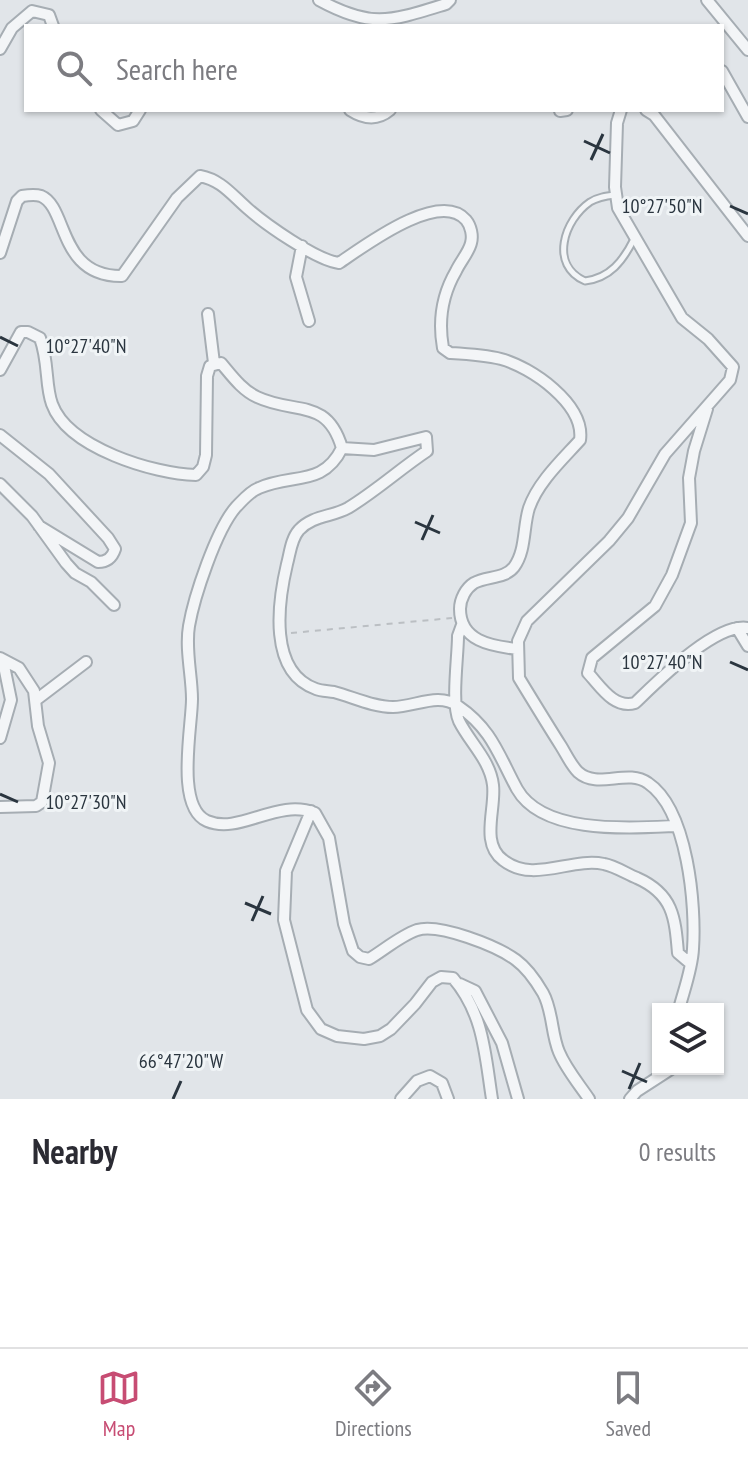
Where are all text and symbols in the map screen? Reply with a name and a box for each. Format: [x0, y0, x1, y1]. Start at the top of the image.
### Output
search box [24, 24, 724, 112]
icon: search [52, 46, 96, 90]
text: Search here [116, 49, 238, 88]
text: 10°27'50"N [622, 193, 702, 219]
text: 10°27'40"N [46, 333, 126, 359]
text: 10°27'40"N [622, 649, 702, 675]
text: 10°27'30"N [46, 789, 126, 815]
map controls [652, 1003, 724, 1075]
button: layers [652, 1003, 724, 1075]
text: 66°47'20"W [139, 1048, 224, 1074]
text: Nearby [32, 1129, 117, 1173]
text: 0 results [639, 1135, 716, 1168]
tab: Map [97, 1366, 141, 1442]
tab: Directions [335, 1366, 412, 1442]
tab: Saved [606, 1366, 651, 1442]

